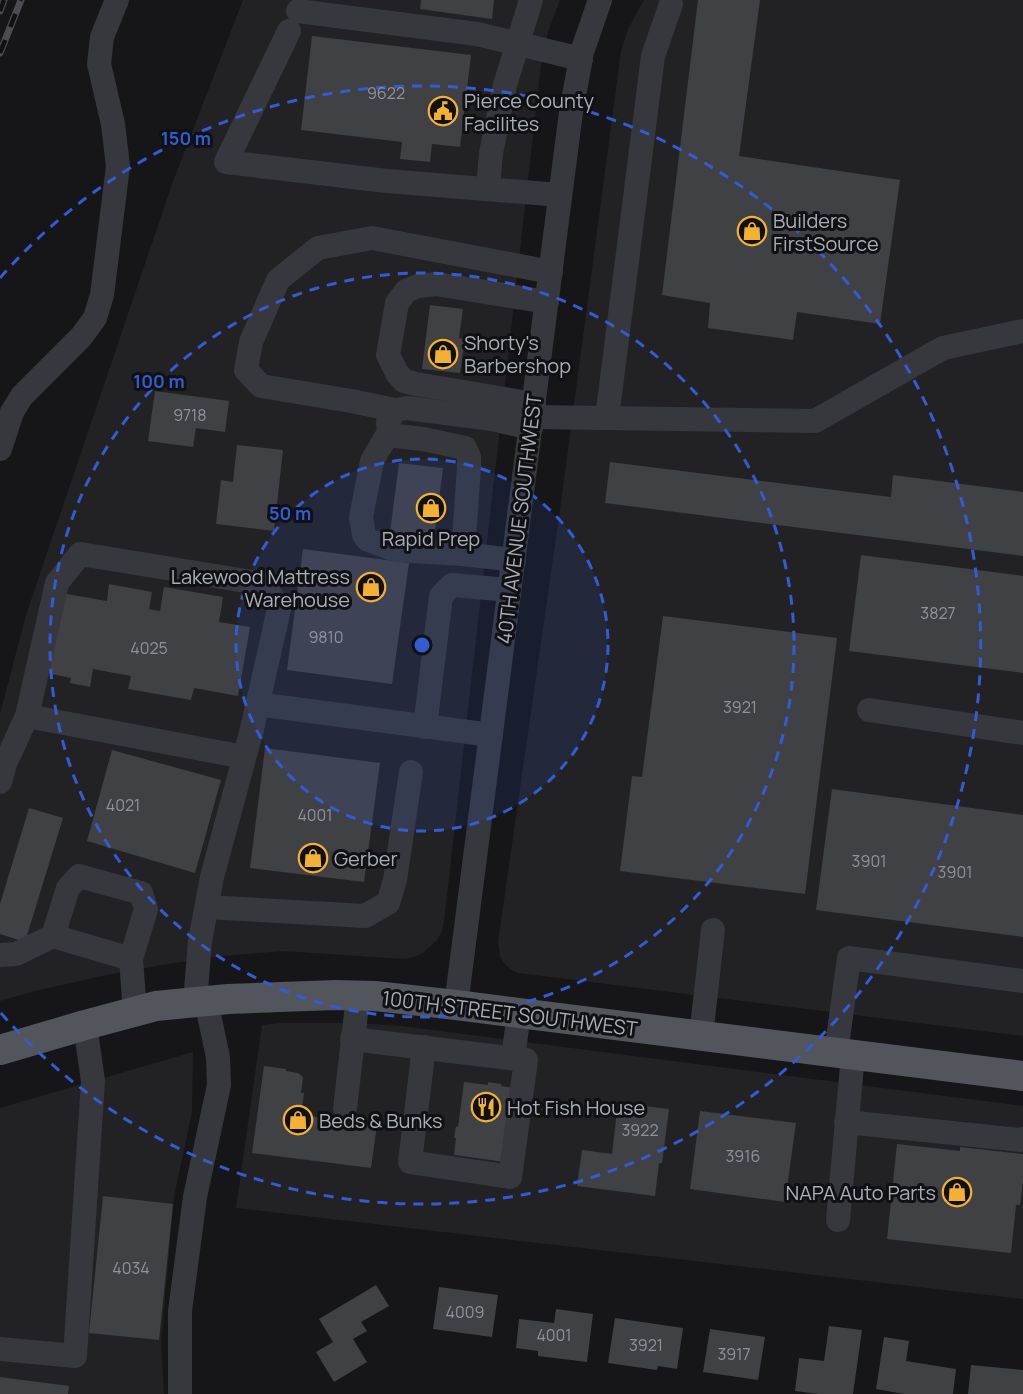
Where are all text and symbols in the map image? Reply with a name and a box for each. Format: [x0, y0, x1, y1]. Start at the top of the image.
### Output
house number: 9622 [367, 82, 405, 104]
place label: Pierce County Facilites [464, 87, 595, 137]
public building icon: Pierce County Facilites [427, 95, 459, 127]
text: 150 m [161, 126, 211, 150]
place label: Builders FirstSource [773, 207, 879, 257]
shop icon: Builders FirstSource [736, 215, 768, 247]
place label: Shorty's Barbershop [464, 329, 571, 379]
shop icon: Shorty's Barbershop [427, 338, 459, 370]
text: 100 m [133, 369, 185, 393]
street label: 40TH AVENUE SOUTHWEST [490, 392, 548, 646]
house number: 9718 [173, 404, 207, 426]
shop icon: Rapid Prep [415, 492, 447, 524]
text: 50 m [269, 501, 311, 525]
place label: Rapid Prep [382, 525, 480, 552]
place label: Lakewood Mattress Warehouse [171, 563, 350, 613]
shop icon: Lakewood Mattress Warehouse [355, 571, 387, 603]
house number: 3827 [920, 602, 956, 624]
house number: 9810 [308, 626, 344, 648]
centre of rings [412, 635, 432, 655]
house number: 4025 [130, 637, 168, 659]
house number: 3921 [723, 696, 757, 718]
house number: 4021 [106, 794, 140, 816]
house number: 4001 [297, 804, 333, 826]
shop icon: Gerber [297, 842, 329, 874]
place label: Gerber [334, 845, 398, 872]
house number: 3901 [852, 850, 886, 872]
house number: 3901 [938, 861, 972, 883]
street label: 100TH STREET SOUTHWEST [381, 984, 639, 1042]
restaurant icon: Hot Fish House [470, 1091, 502, 1123]
place label: Hot Fish House [507, 1094, 645, 1121]
shop icon: Beds & Bunks [282, 1104, 314, 1136]
place label: Beds & Bunks [319, 1107, 443, 1134]
house number: 3922 [621, 1119, 659, 1141]
house number: 3916 [726, 1145, 760, 1167]
shop icon: NAPA Auto Parts [941, 1176, 973, 1208]
place label: NAPA Auto Parts [785, 1179, 936, 1206]
house number: 4034 [112, 1257, 150, 1279]
house number: 4009 [446, 1301, 484, 1323]
house number: 4001 [536, 1324, 572, 1346]
house number: 3921 [629, 1334, 663, 1356]
house number: 3917 [717, 1343, 751, 1365]

